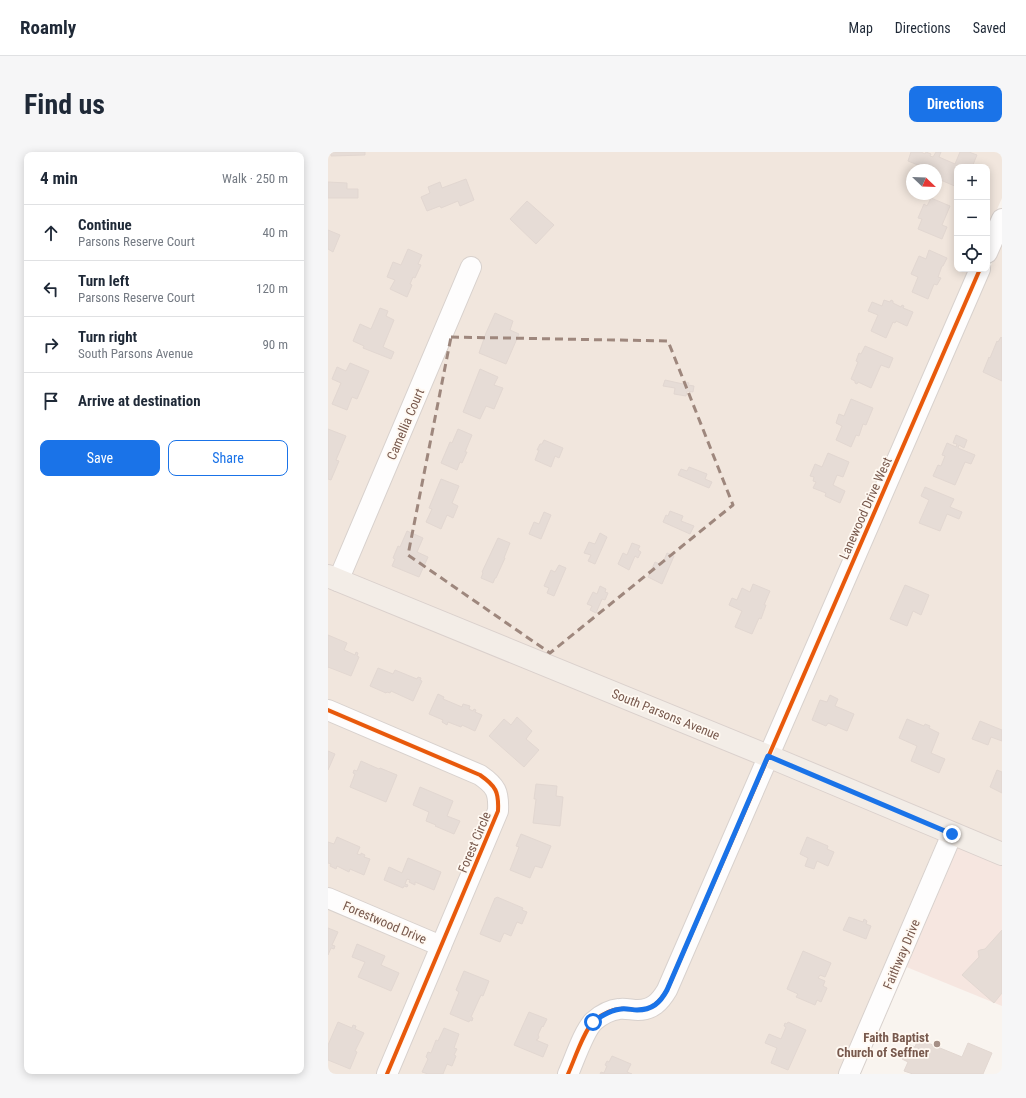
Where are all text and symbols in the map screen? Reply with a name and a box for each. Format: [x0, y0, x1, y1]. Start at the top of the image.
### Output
text: Roamly [20, 16, 76, 39]
text: Map [849, 20, 873, 36]
text: Directions [895, 20, 951, 36]
text: Saved [973, 20, 1006, 36]
button: Directions [909, 86, 1002, 122]
text: Find us [24, 88, 105, 121]
north arrow [906, 164, 942, 200]
map controls [954, 164, 990, 272]
button: + [954, 164, 990, 200]
text: 4 min [40, 168, 78, 188]
text: Walk · 250 m [222, 171, 288, 186]
button: − [954, 200, 990, 236]
text: Continue [78, 216, 132, 234]
icon: ahead [40, 222, 62, 244]
text: 40 m [262, 225, 288, 240]
text: Parsons Reserve Court [78, 234, 195, 249]
button: locate [954, 236, 990, 272]
text: Turn left [78, 272, 129, 290]
icon: left [40, 278, 62, 300]
text: 120 m [256, 281, 288, 296]
text: Parsons Reserve Court [78, 290, 195, 305]
text: Turn right [78, 328, 137, 346]
icon: right [40, 334, 62, 356]
text: 90 m [262, 337, 288, 352]
text: South Parsons Avenue [78, 346, 193, 361]
street label: Camellia Court [384, 386, 427, 462]
icon: arrive [40, 390, 62, 412]
text: Arrive at destination [78, 392, 201, 410]
button: Save [40, 440, 160, 476]
button: Share [168, 440, 288, 476]
street label: Lanewood Drive West [836, 455, 895, 562]
street label: South Parsons Avenue [610, 686, 722, 743]
street label: Forest Circle [455, 810, 494, 875]
route end [943, 825, 961, 843]
street label: Forestwood Drive [341, 898, 429, 947]
street label: Faithway Drive [880, 917, 923, 991]
route start [584, 1013, 602, 1031]
place label: Faith Baptist Church of Seffner [837, 1030, 930, 1060]
marker: Faith Baptist Church of Seffner [932, 1039, 942, 1049]

